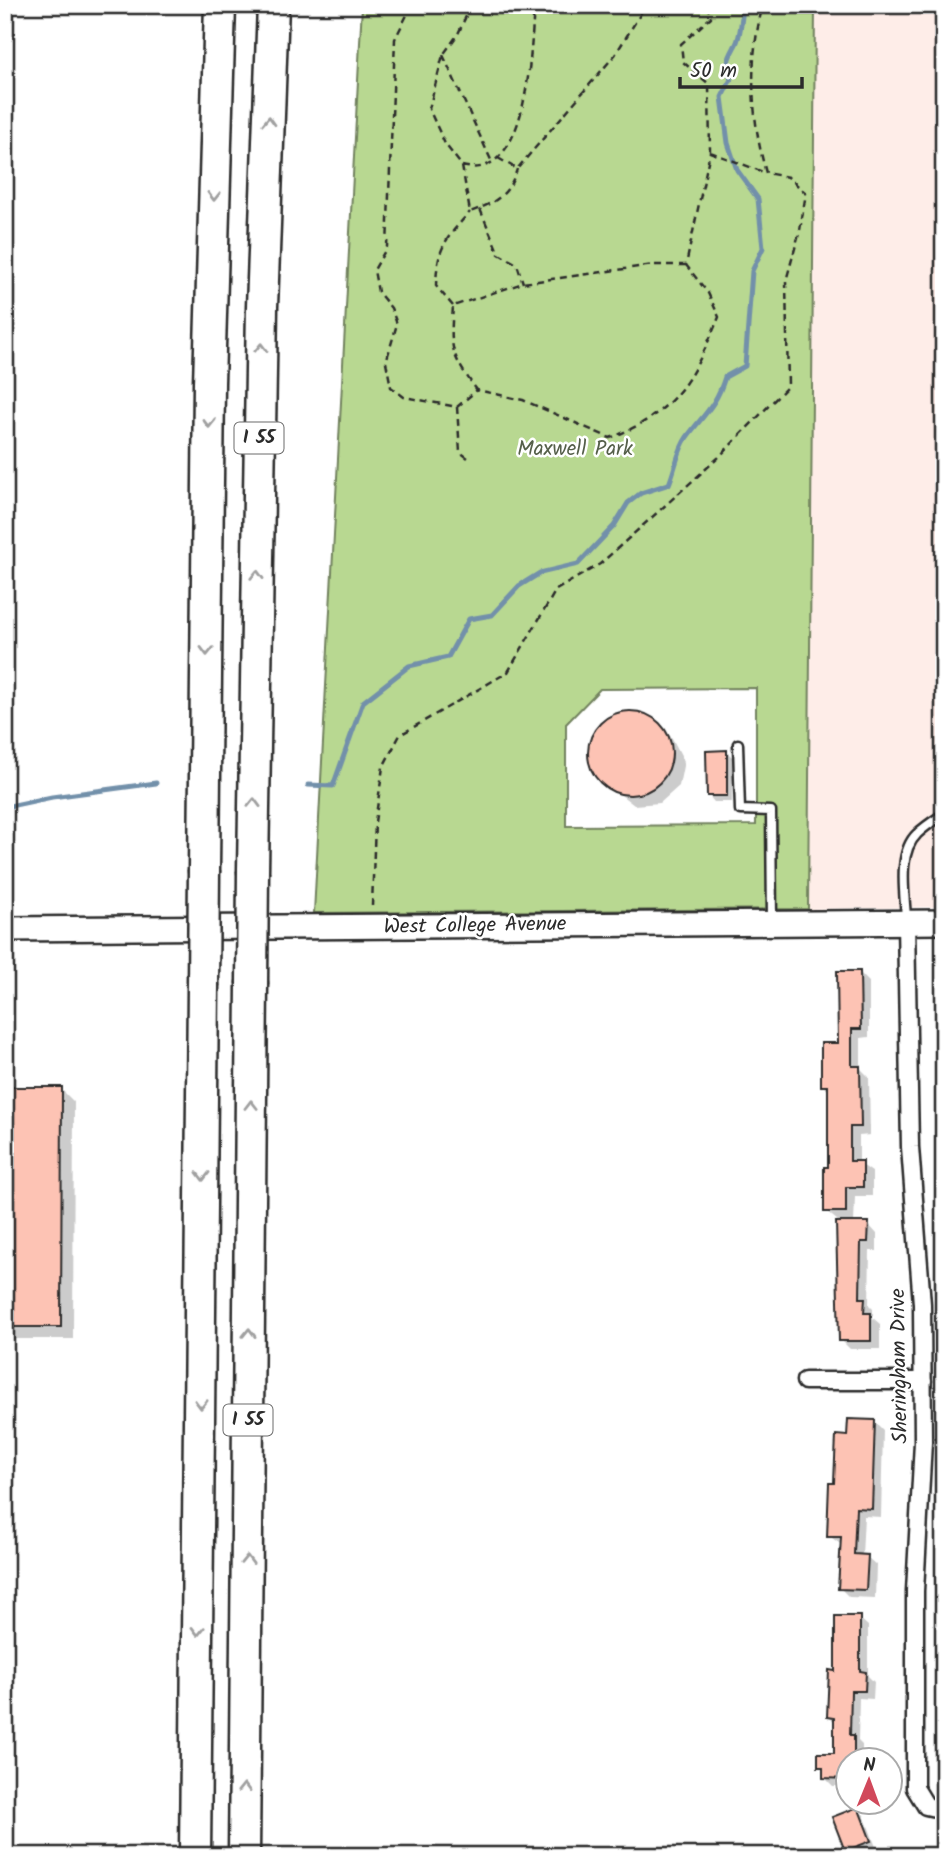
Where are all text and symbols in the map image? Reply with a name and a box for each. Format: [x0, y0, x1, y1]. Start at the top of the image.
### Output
scale bar [680, 46, 802, 90]
text: 50 m [690, 55, 737, 88]
one-way arrow [261, 115, 276, 126]
one-way arrow [207, 191, 222, 202]
one-way arrow [253, 342, 269, 353]
one-way arrow [201, 419, 217, 429]
road number: I 55 [234, 422, 284, 453]
park label: Maxwell Park [517, 433, 633, 466]
one-way arrow [249, 570, 265, 580]
one-way arrow [199, 646, 214, 657]
one-way arrow [246, 797, 261, 808]
street label: West College Avenue [383, 908, 567, 944]
one-way arrow [244, 1099, 259, 1110]
one-way arrow [195, 1172, 211, 1182]
street label: Sheringham Drive [882, 1288, 918, 1444]
one-way arrow [241, 1327, 257, 1337]
one-way arrow [193, 1399, 208, 1410]
road number: I 55 [224, 1404, 272, 1436]
one-way arrow [239, 1554, 255, 1565]
one-way arrow [190, 1627, 206, 1637]
north arrow [834, 1745, 904, 1815]
text: N [863, 1751, 876, 1781]
one-way arrow [237, 1782, 252, 1793]

